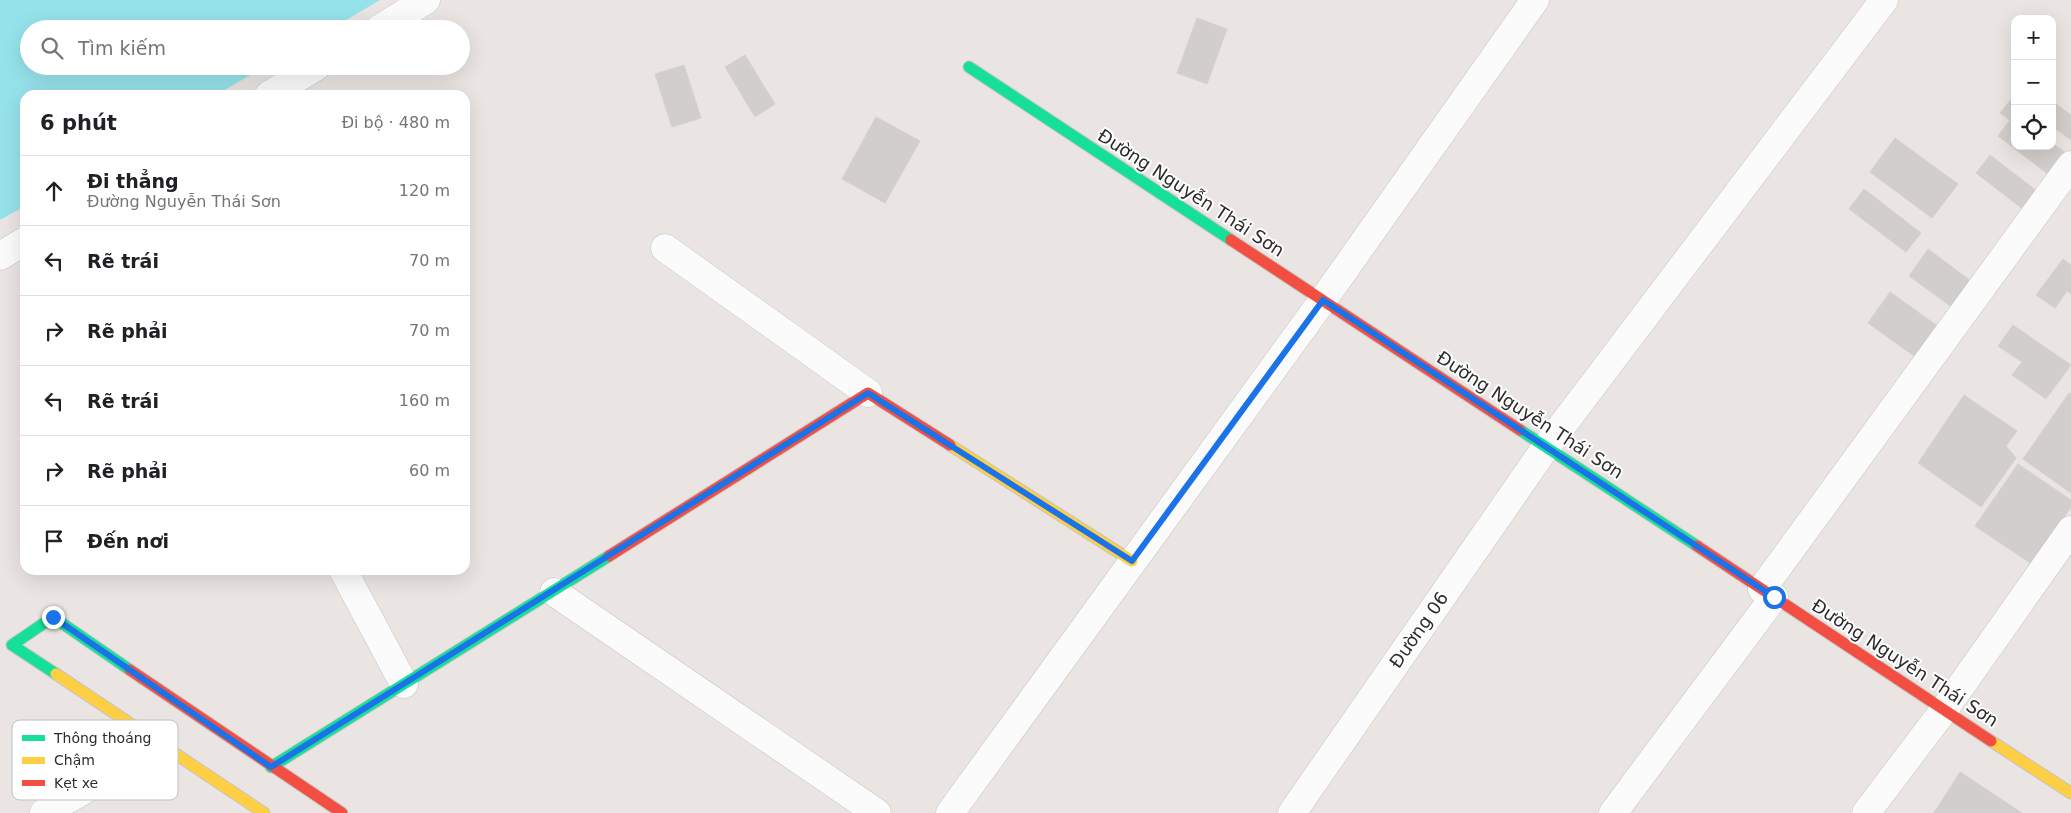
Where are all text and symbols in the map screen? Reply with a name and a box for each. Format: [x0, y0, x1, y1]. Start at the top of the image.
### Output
map controls [2011, 15, 2056, 150]
button: + [2011, 15, 2056, 60]
search box [20, 20, 470, 75]
icon: search [38, 34, 66, 62]
text: Tìm kiếm [78, 37, 166, 59]
button: − [2011, 60, 2056, 105]
button: locate [2011, 105, 2056, 150]
text: 6 phút [40, 111, 117, 135]
text: Đi bộ · 480 m [342, 113, 450, 132]
street label: Đường Nguyễn Thái Sơn [1094, 124, 1288, 261]
text: Đi thẳng [87, 170, 179, 192]
icon: ahead [40, 177, 68, 205]
text: 120 m [399, 181, 450, 200]
text: Đường Nguyễn Thái Sơn [87, 192, 281, 211]
icon: left [40, 247, 68, 275]
text: Rẽ trái [87, 250, 159, 272]
text: 70 m [409, 251, 450, 270]
icon: right [40, 317, 68, 345]
text: Rẽ phải [87, 320, 168, 342]
text: 70 m [409, 321, 450, 340]
street label: Đường Nguyễn Thái Sơn [1433, 346, 1627, 483]
icon: left [40, 387, 68, 415]
text: Rẽ trái [87, 390, 159, 412]
text: 160 m [399, 391, 450, 410]
icon: right [40, 457, 68, 485]
text: Rẽ phải [87, 460, 168, 482]
text: 60 m [409, 461, 450, 480]
icon: arrive [40, 527, 68, 555]
text: Đến nơi [87, 530, 169, 552]
route start [1763, 586, 1786, 609]
street label: Đường 06 [1385, 588, 1452, 672]
street label: Đường Nguyễn Thái Sơn [1808, 594, 2002, 731]
route end [42, 606, 65, 629]
legend [12, 720, 178, 800]
text: Thông thoáng [53, 730, 151, 746]
text: Chậm [54, 752, 95, 768]
text: Kẹt xe [54, 775, 98, 791]

